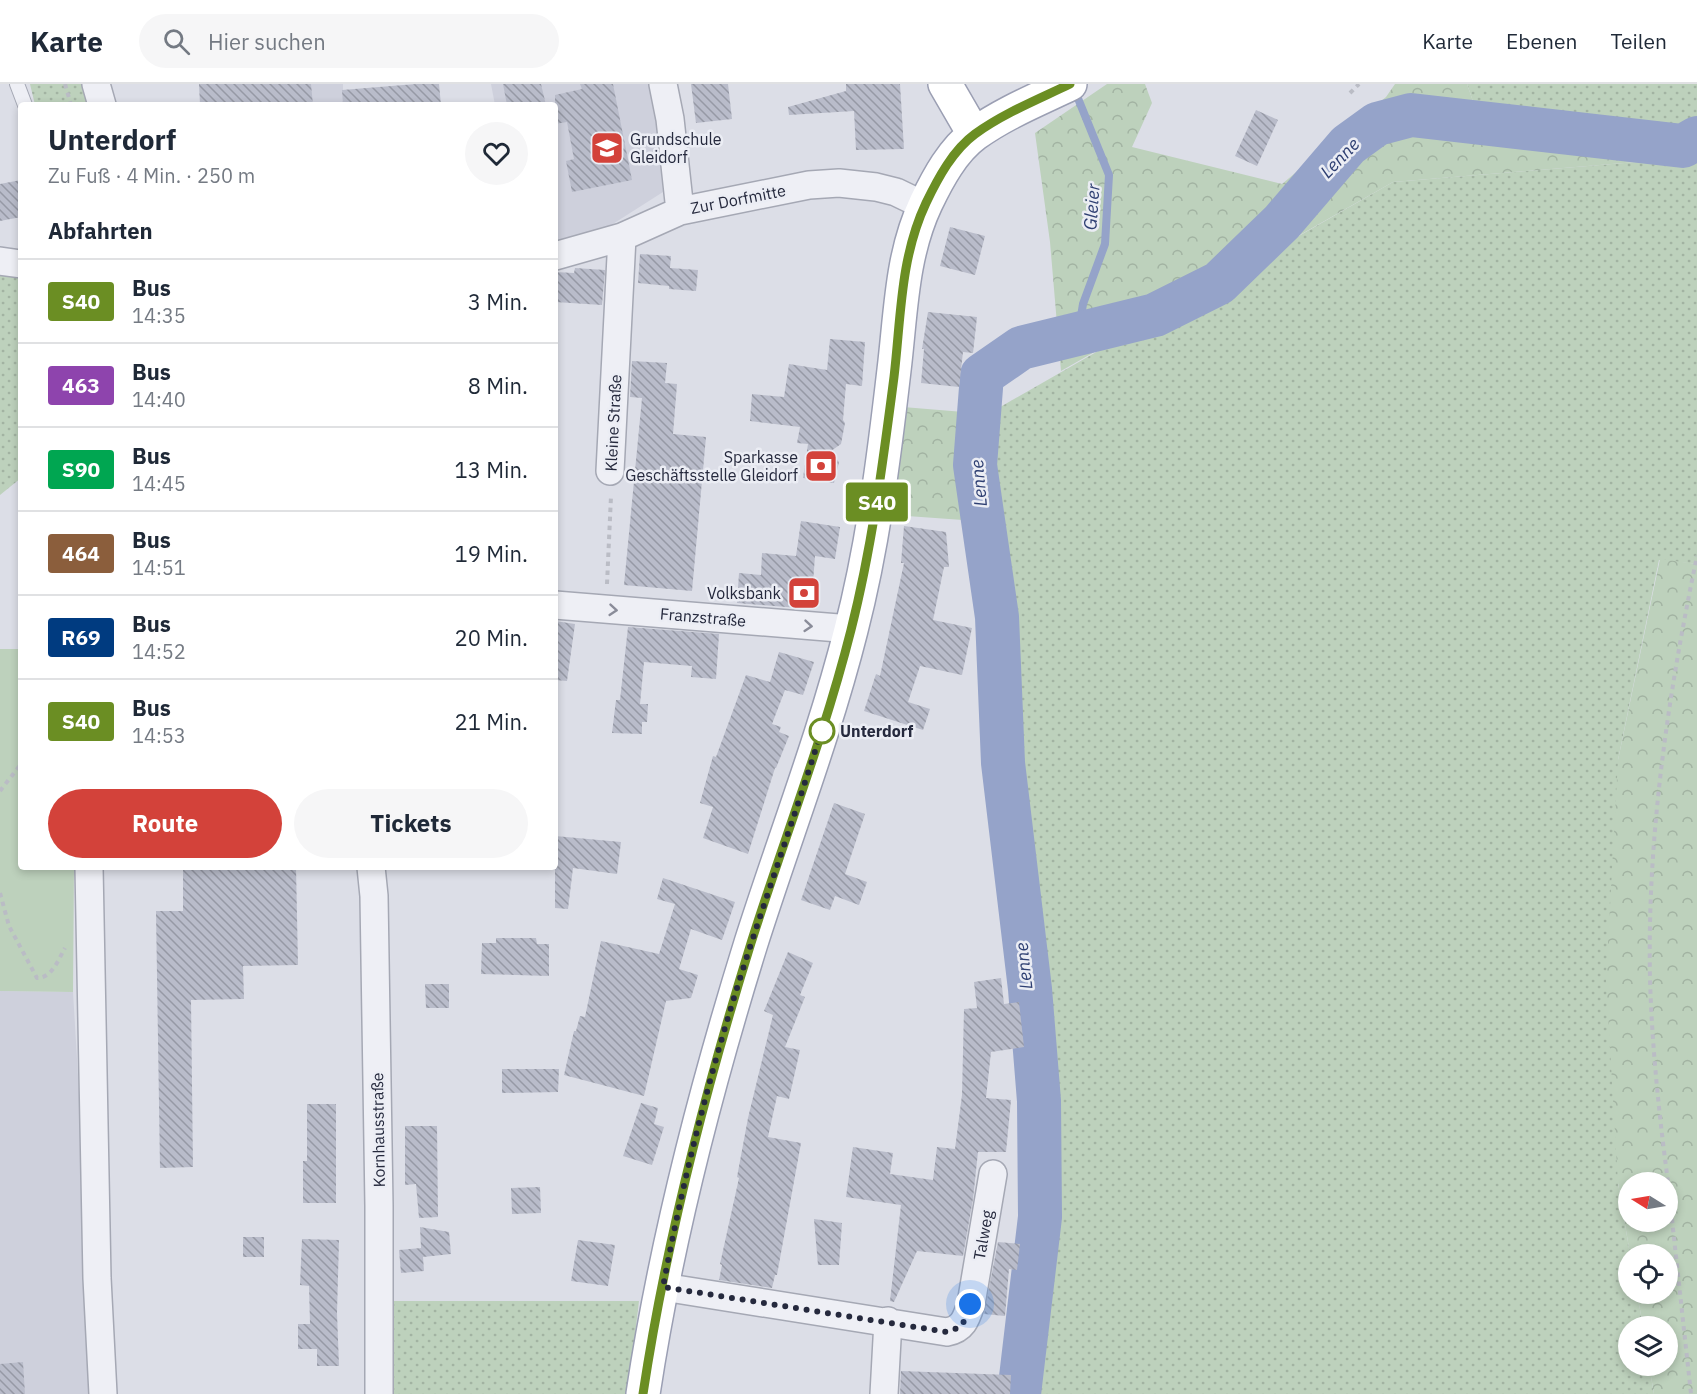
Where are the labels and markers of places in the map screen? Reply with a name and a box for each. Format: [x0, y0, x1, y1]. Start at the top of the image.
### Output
place label: Grundschule Gleidorf [630, 129, 722, 167]
school or university icon: Grundschule Gleidorf [589, 130, 625, 166]
place label: Sparkasse Geschäftsstelle Gleidorf [625, 447, 798, 485]
bank icon: Sparkasse Geschäftsstelle Gleidorf [803, 448, 839, 484]
bank icon: Volksbank [786, 575, 822, 611]
place label: Volksbank [707, 583, 782, 603]
marker: Unterdorf [809, 718, 835, 744]
place label: Unterdorf [840, 721, 913, 741]

